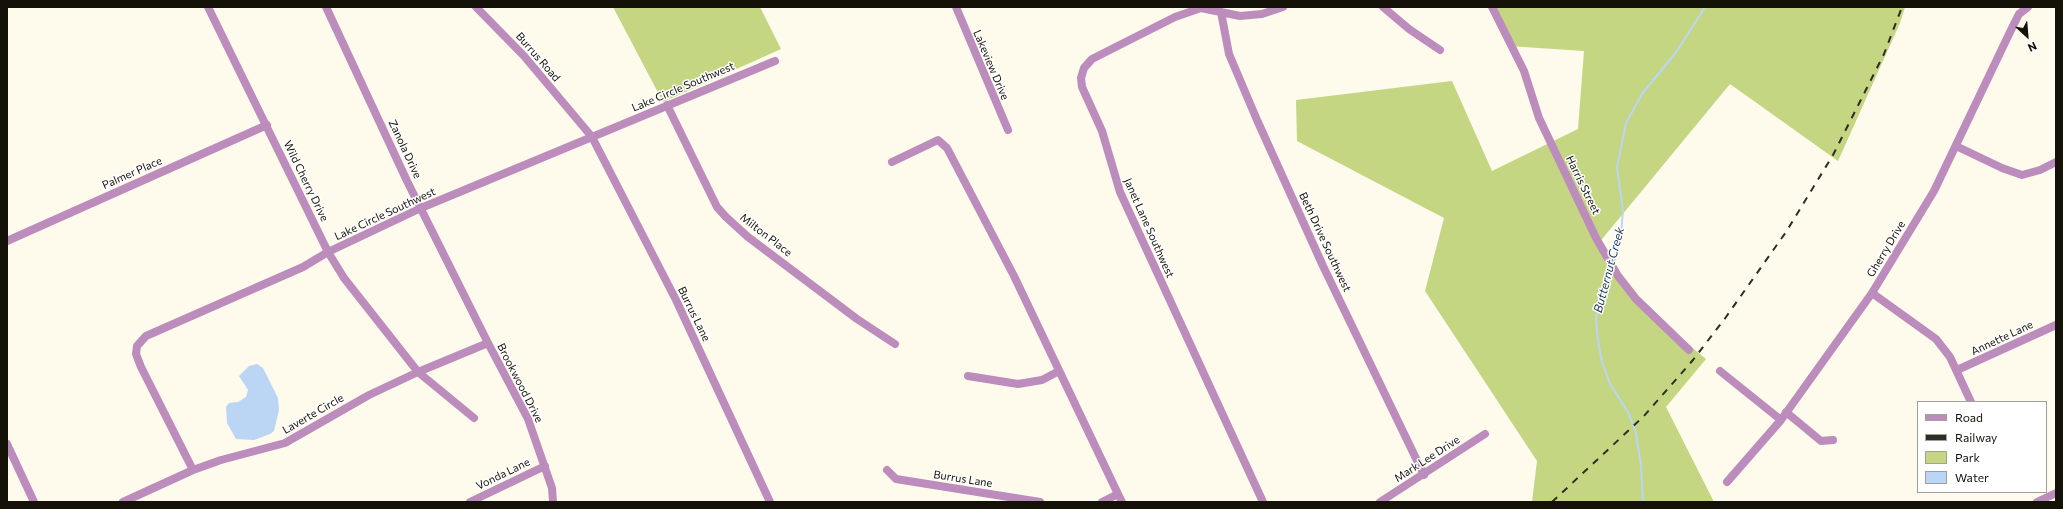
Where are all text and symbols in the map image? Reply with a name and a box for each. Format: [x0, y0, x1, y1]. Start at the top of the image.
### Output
north arrow [2007, 16, 2047, 56]
street label: Lakeview Drive [970, 28, 1012, 102]
street label: Burrus Road [513, 30, 563, 84]
text: N [2026, 40, 2039, 55]
street label: Lake Circle Southwest [630, 59, 736, 115]
street label: Zanola Drive [386, 118, 424, 180]
street label: Wild Cherry Drive [281, 139, 331, 223]
street label: Harris Street [1563, 153, 1603, 217]
street label: Palmer Place [100, 154, 164, 192]
street label: Janet Lane Southwest [1121, 176, 1177, 280]
street label: Lake Circle Southwest [332, 185, 438, 243]
street label: Beth Drive Southwest [1296, 190, 1354, 294]
street label: Milton Place [737, 211, 795, 259]
street label: Gherry Drive [1864, 218, 1908, 280]
water label: Butternut Creek [1591, 226, 1627, 314]
street label: Burrus Lane [675, 284, 713, 344]
street label: Annette Lane [1969, 318, 2035, 358]
street label: Brookwood Drive [494, 341, 546, 425]
street label: Laverte Circle [280, 391, 346, 437]
legend [1917, 401, 2047, 493]
text: Road [1955, 410, 1983, 424]
text: Railway [1955, 430, 1997, 444]
street label: Mark Lee Drive [1392, 433, 1462, 485]
text: Park [1955, 450, 1980, 464]
street label: Vonda Lane [474, 455, 532, 493]
street label: Burrus Lane [933, 468, 993, 490]
text: Water [1955, 470, 1989, 484]

